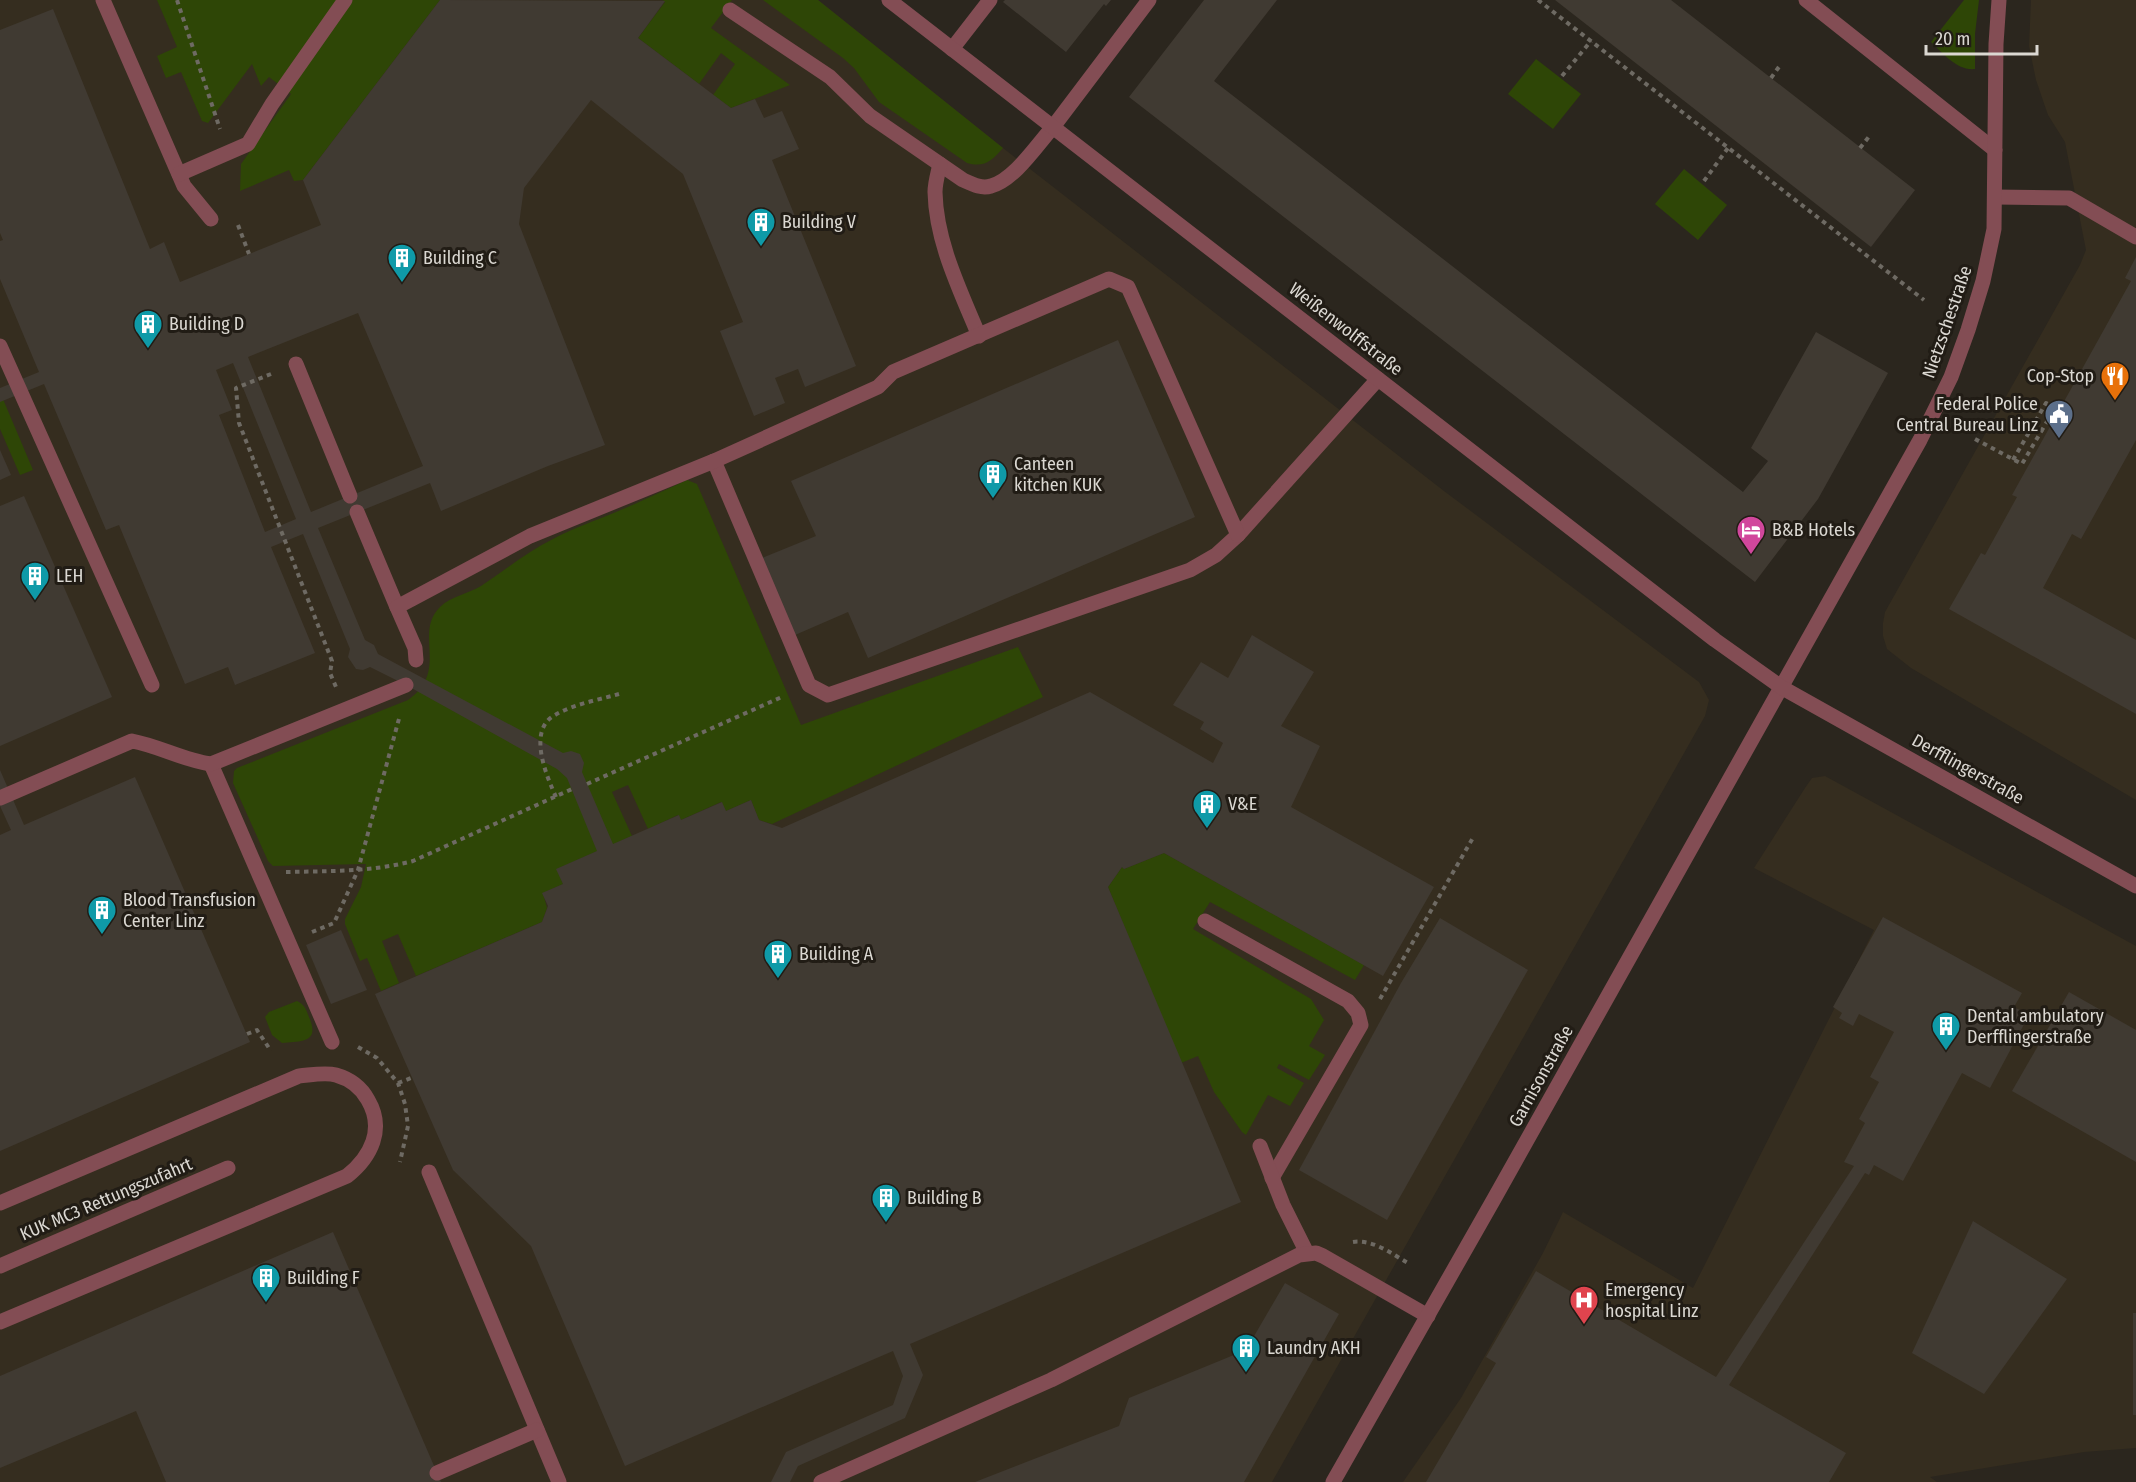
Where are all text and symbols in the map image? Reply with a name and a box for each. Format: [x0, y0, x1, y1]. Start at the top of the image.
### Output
scale bar [1926, 18, 2037, 56]
text: 20 m [1935, 28, 1970, 50]
building icon: Building V [745, 206, 777, 248]
place label: Building V [782, 211, 857, 233]
building icon: Building C [386, 242, 418, 284]
place label: Building C [423, 247, 497, 269]
street label: Nietzschestraße [1917, 263, 1977, 381]
street label: Weißenwolffstraße [1285, 278, 1407, 380]
building icon: Building D [132, 308, 164, 350]
place label: Building D [169, 313, 244, 335]
restaurant icon: Cop-Stop [2099, 360, 2131, 402]
place label: Cop-Stop [2027, 365, 2094, 387]
place label: Federal Police Central Bureau Linz [1896, 393, 2038, 436]
public building icon: Federal Police Central Bureau Linz [2043, 398, 2075, 440]
place label: Canteen kitchen KUK [1014, 453, 1102, 496]
building icon: Canteen kitchen KUK [977, 458, 1009, 500]
hotel icon: B&B Hotels [1735, 514, 1767, 556]
place label: B&B Hotels [1772, 519, 1856, 541]
building icon: LEH [19, 560, 51, 602]
place label: LEH [56, 565, 83, 587]
street label: Derfflingerstraße [1908, 729, 2028, 809]
building icon: V&E [1191, 788, 1223, 830]
place label: V&E [1228, 793, 1257, 815]
place label: Blood Transfusion Center Linz [123, 889, 256, 932]
building icon: Blood Transfusion Center Linz [86, 894, 118, 936]
building icon: Building A [762, 938, 794, 980]
place label: Building A [799, 943, 874, 965]
place label: Dental ambulatory Derfflingerstraße [1967, 1005, 2104, 1048]
building icon: Dental ambulatory Derfflingerstraße [1930, 1010, 1962, 1052]
street label: Garnisonstraße [1504, 1021, 1578, 1131]
street label: KUK MC3 Rettungszufahrt [17, 1153, 196, 1245]
building icon: Building B [870, 1182, 902, 1224]
place label: Building B [907, 1187, 982, 1209]
building icon: Building F [250, 1262, 282, 1304]
place label: Building F [287, 1267, 360, 1289]
place label: Emergency hospital Linz [1605, 1279, 1698, 1322]
hospital icon: Emergency hospital Linz [1568, 1284, 1600, 1326]
building icon: Laundry AKH [1230, 1332, 1262, 1374]
place label: Laundry AKH [1267, 1337, 1361, 1359]

